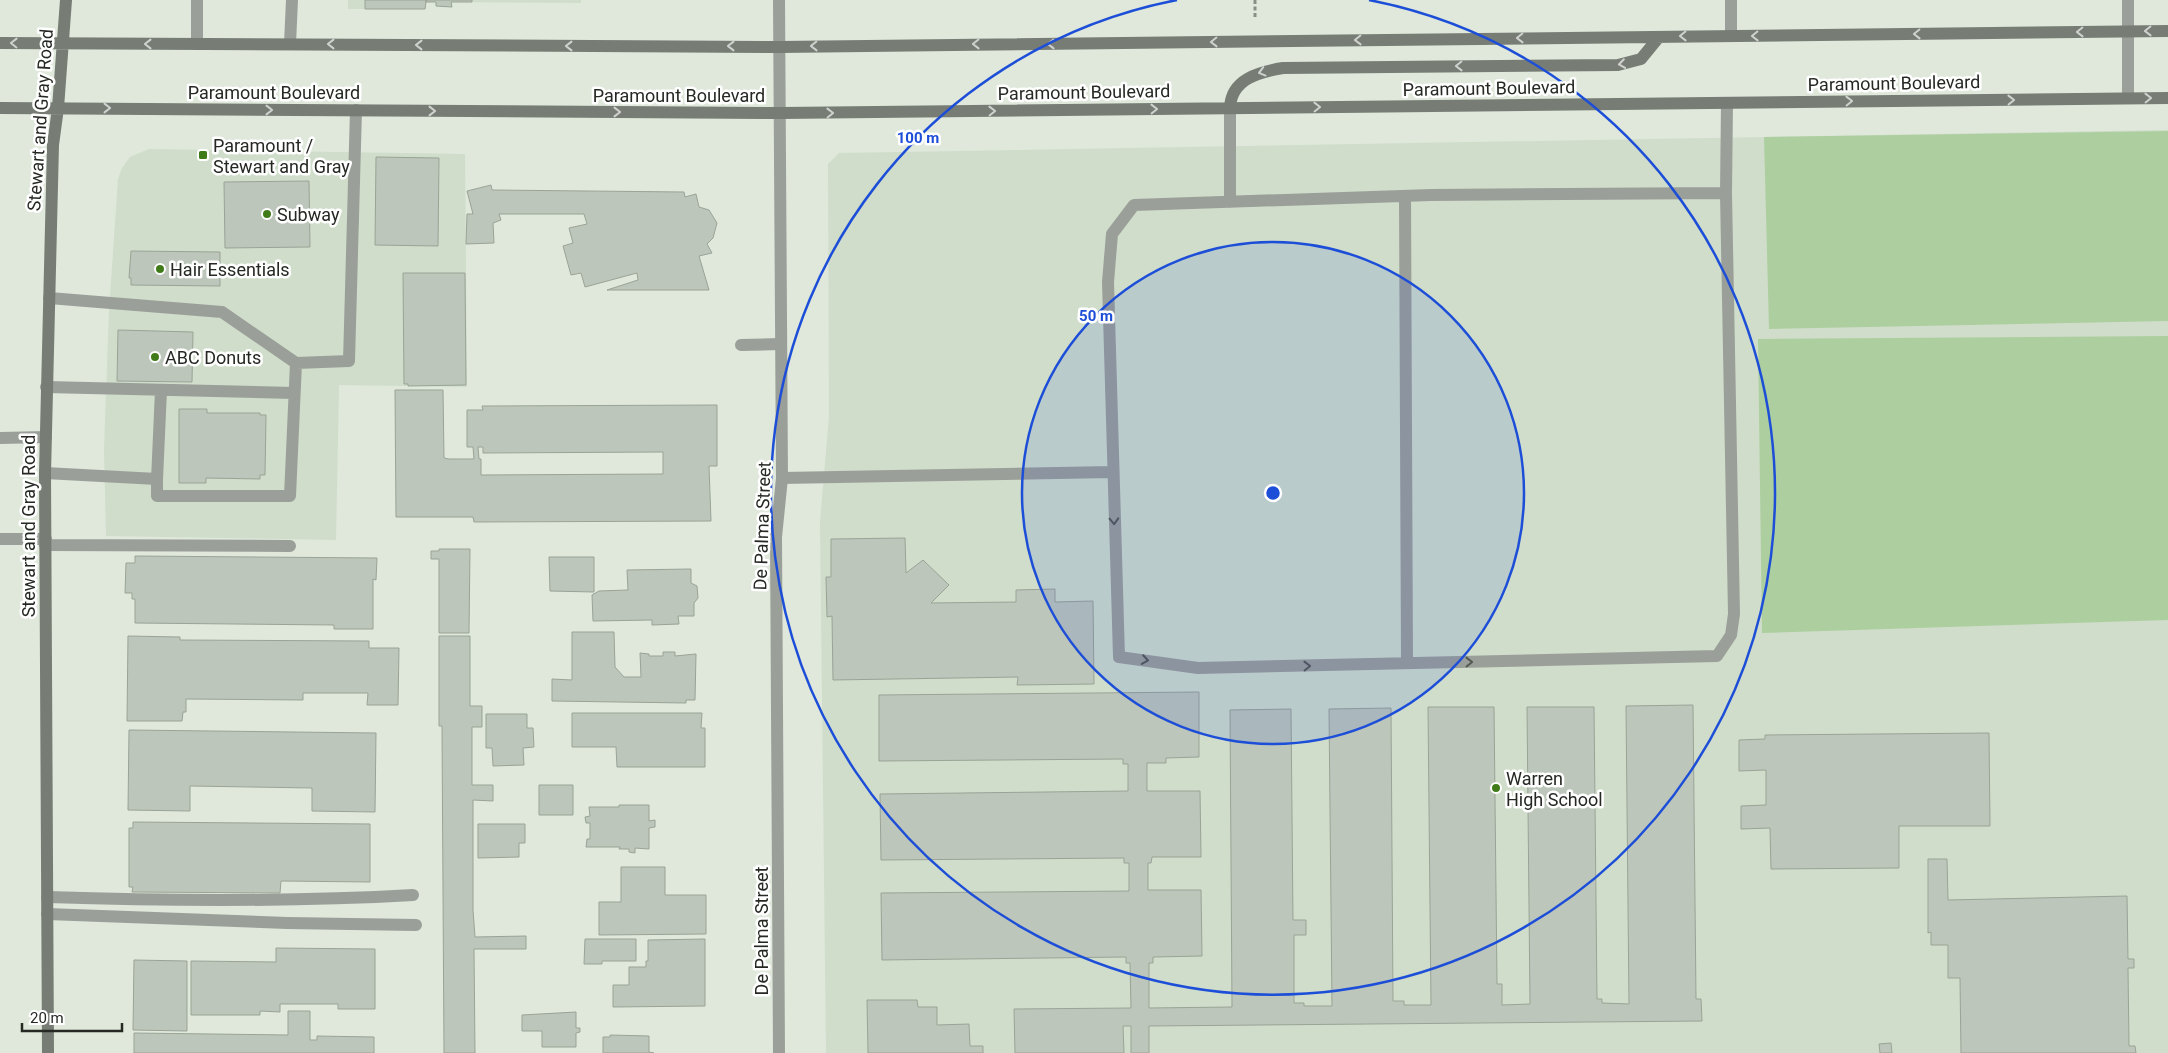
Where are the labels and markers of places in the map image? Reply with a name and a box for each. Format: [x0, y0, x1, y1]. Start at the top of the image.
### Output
place label: Paramount / Stewart and Gray [213, 135, 350, 177]
marker: Paramount / Stewart and Gray [197, 149, 209, 161]
place label: Subway [277, 204, 340, 225]
marker: Subway [261, 208, 273, 220]
place label: Hair Essentials [170, 259, 290, 280]
marker: Hair Essentials [154, 263, 166, 275]
place label: ABC Donuts [165, 347, 261, 368]
marker: ABC Donuts [149, 351, 161, 363]
centre of rings [1264, 484, 1282, 502]
place label: Warren High School [1506, 768, 1603, 810]
marker: Warren High School [1490, 782, 1502, 794]

